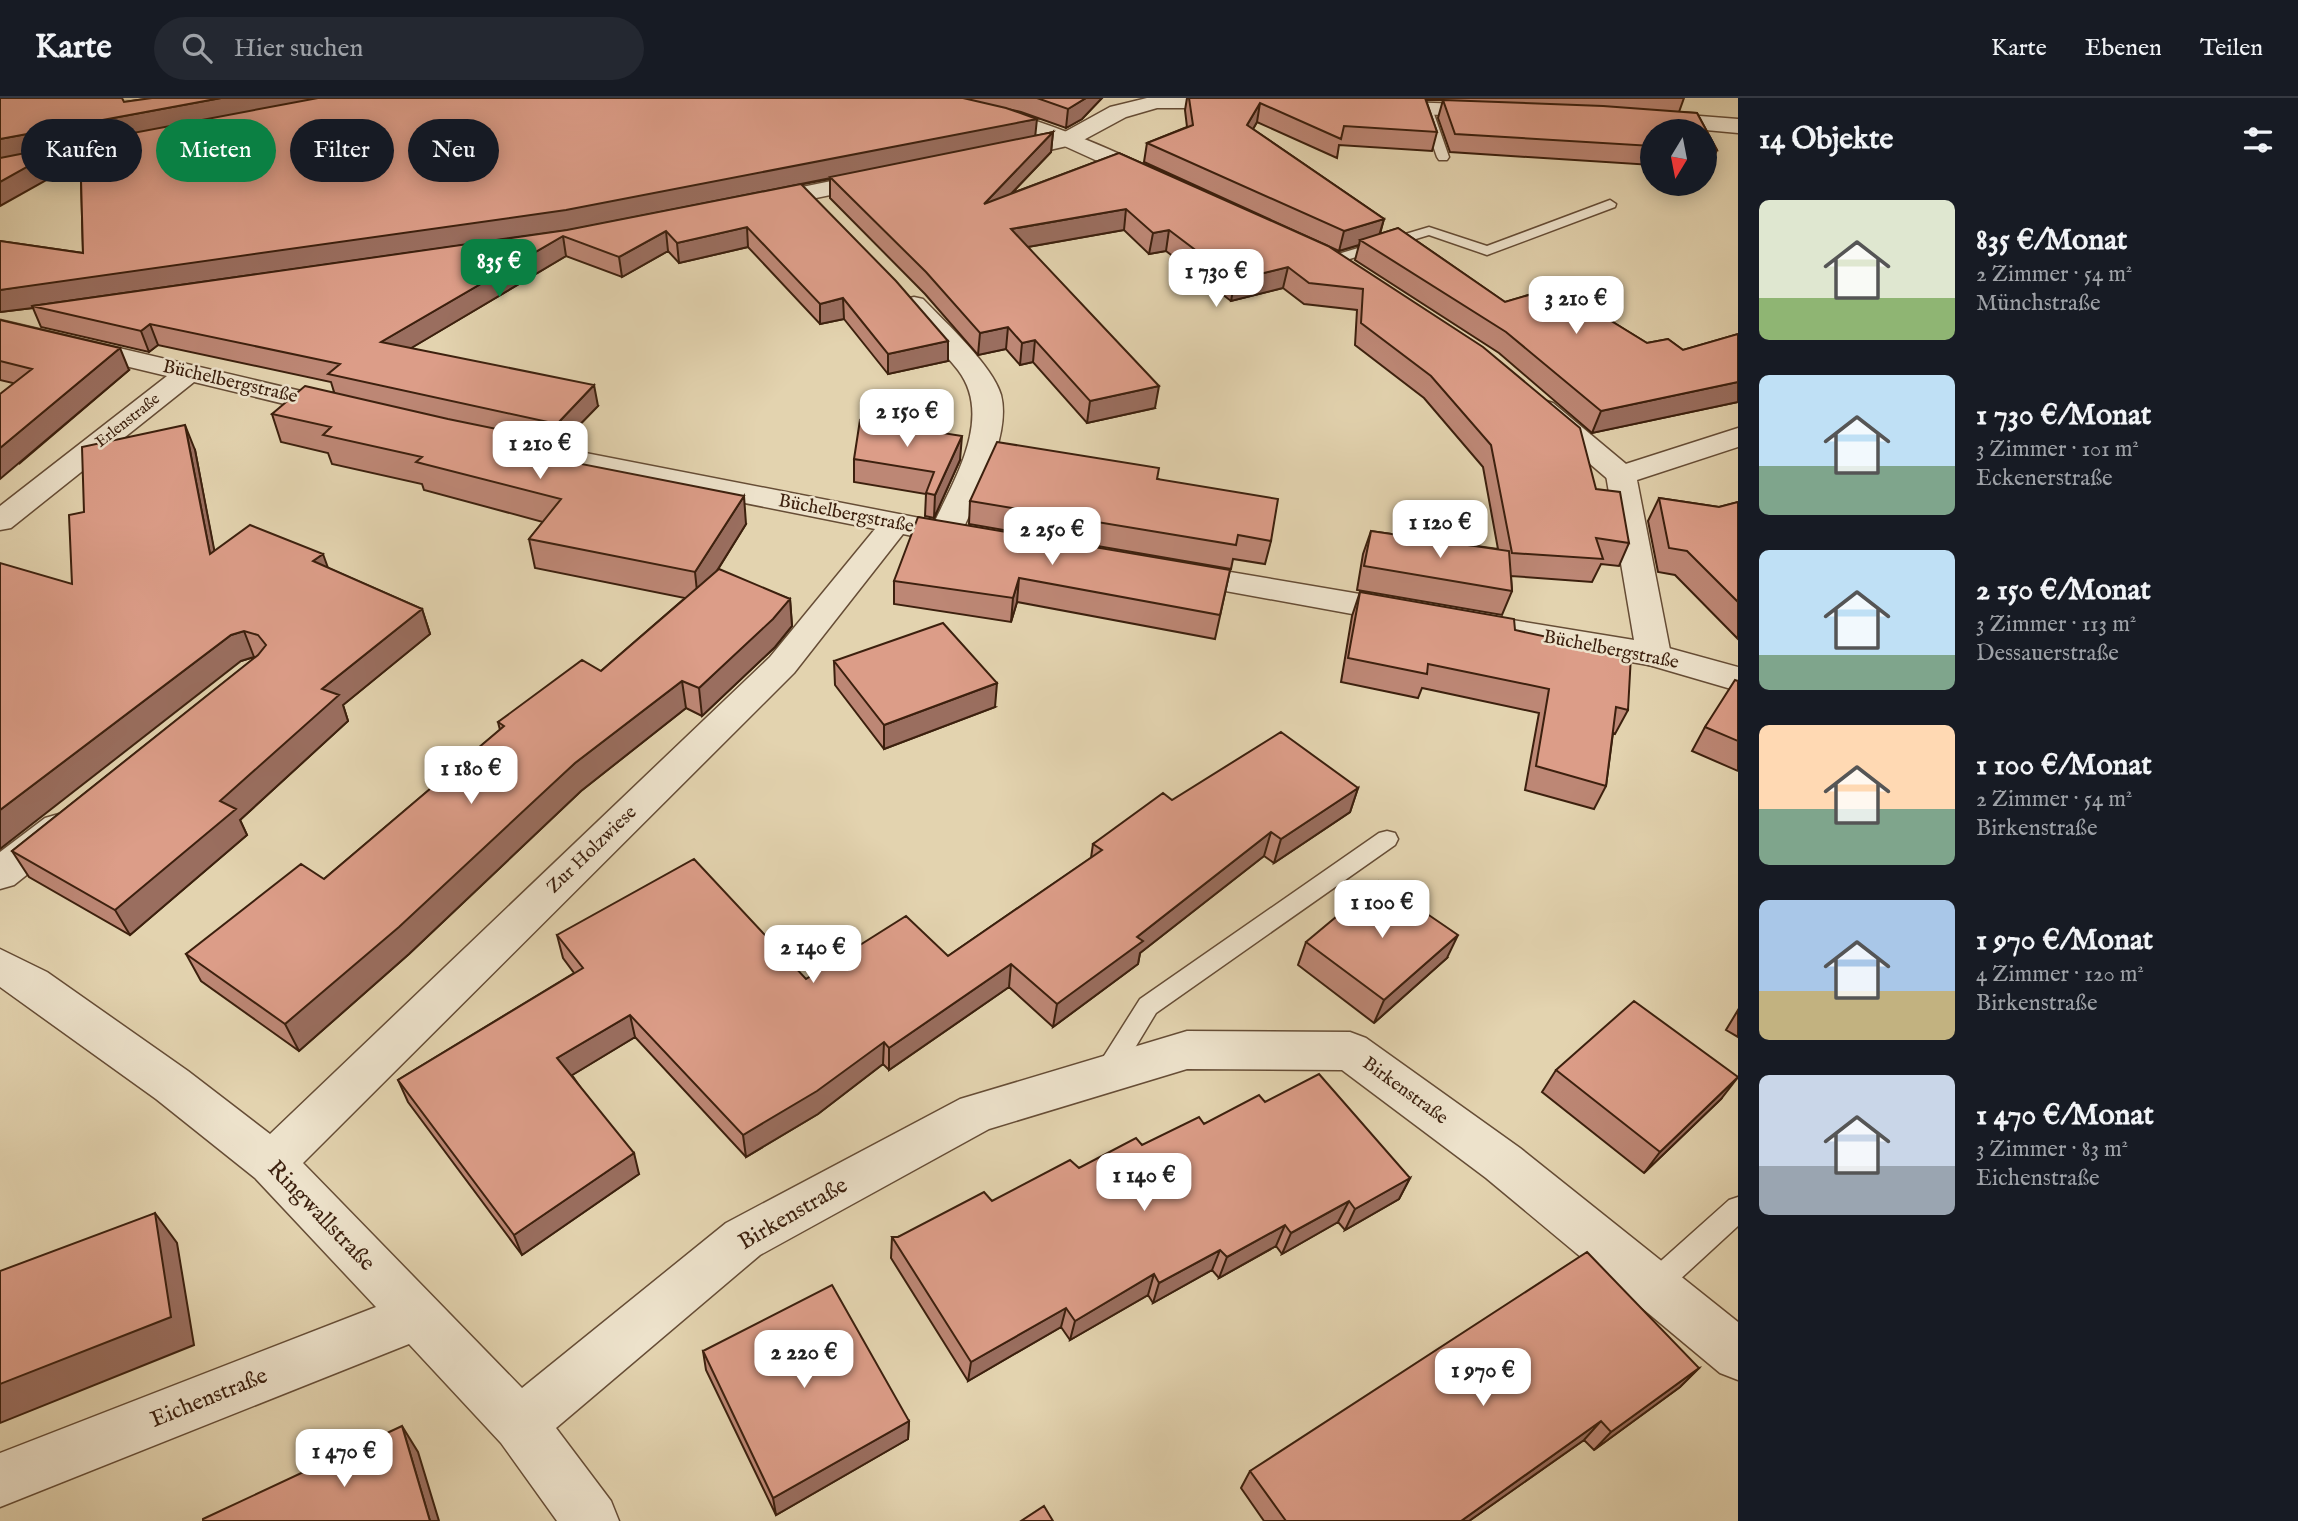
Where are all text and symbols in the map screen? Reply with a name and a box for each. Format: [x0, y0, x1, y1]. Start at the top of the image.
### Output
search box [154, 17, 644, 80]
text: Karte [35, 27, 112, 69]
icon: search [178, 29, 216, 67]
text: Hier suchen [234, 32, 363, 65]
text: Karte [1991, 33, 2047, 64]
text: Ebenen [2085, 33, 2162, 64]
text: Teilen [2200, 33, 2263, 64]
chip: Kaufen [21, 119, 142, 182]
chip: Mieten [156, 119, 276, 182]
chip: Filter [290, 119, 394, 182]
chip: Neu [408, 119, 499, 182]
north arrow [1640, 119, 1717, 196]
map controls [1640, 119, 1717, 196]
text: 14 Objekte [1759, 121, 1893, 159]
icon: filters [2239, 121, 2277, 159]
text: 835 €/Monat [1976, 222, 2127, 260]
icon: home [1815, 228, 1899, 312]
pin: 835 € [450, 240, 548, 299]
text: 835 € [477, 247, 521, 276]
pin: 1 730 € [1151, 250, 1281, 309]
text: 1 730 € [1185, 257, 1247, 286]
text: 2 Zimmer · 54 m² [1976, 260, 2132, 289]
pin: 3 210 € [1511, 276, 1641, 336]
text: 3 210 € [1545, 284, 1607, 313]
text: Münchstraße [1976, 289, 2100, 318]
street label: Büchelbergstraße [160, 355, 300, 409]
street label: Erlenstraße [92, 390, 164, 452]
pin: 2 150 € [842, 390, 972, 449]
text: 2 150 € [876, 397, 938, 426]
text: 1 730 €/Monat [1976, 397, 2151, 435]
icon: home [1815, 403, 1899, 487]
pin: 1 210 € [475, 422, 605, 481]
text: 1 210 € [509, 429, 571, 458]
text: 3 Zimmer · 101 m² [1976, 435, 2139, 464]
text: Eckenerstraße [1976, 464, 2113, 493]
street label: Büchelbergstraße [776, 489, 916, 539]
pin: 1 120 € [1375, 500, 1505, 560]
pin: 2 250 € [987, 508, 1117, 567]
text: 1 120 € [1409, 508, 1471, 537]
text: 2 250 € [1020, 515, 1084, 544]
text: 2 150 €/Monat [1976, 572, 2151, 610]
icon: home [1815, 578, 1899, 662]
text: 3 Zimmer · 113 m² [1976, 610, 2136, 639]
street label: Büchelbergstraße [1541, 625, 1681, 675]
text: Dessauerstraße [1976, 639, 2119, 668]
pin: 1 180 € [406, 746, 536, 806]
text: 1 100 €/Monat [1976, 747, 2152, 785]
icon: home [1815, 753, 1899, 837]
text: 1 180 € [441, 754, 501, 783]
text: 2 Zimmer · 54 m² [1976, 785, 2132, 814]
street label: Zur Holzwiese [542, 801, 642, 899]
text: Birkenstraße [1976, 814, 2097, 843]
pin: 1 100 € [1317, 880, 1447, 940]
text: 1 100 € [1350, 888, 1414, 917]
text: 1 970 €/Monat [1976, 922, 2153, 960]
pin: 2 140 € [748, 926, 878, 985]
icon: home [1815, 928, 1899, 1012]
text: 2 140 € [780, 933, 846, 962]
text: 4 Zimmer · 120 m² [1976, 960, 2144, 989]
text: Birkenstraße [1976, 989, 2097, 1018]
street label: Birkenstraße [1357, 1052, 1453, 1130]
text: 1 470 €/Monat [1976, 1097, 2154, 1135]
icon: home [1815, 1103, 1899, 1187]
text: 3 Zimmer · 83 m² [1976, 1135, 2128, 1164]
street label: Ringwallstraße [261, 1154, 381, 1278]
pin: 1 140 € [1079, 1154, 1209, 1213]
text: 1 140 € [1112, 1161, 1176, 1190]
text: Eichenstraße [1976, 1164, 2100, 1193]
street label: Birkenstraße [733, 1171, 853, 1257]
pin: 2 220 € [739, 1330, 869, 1390]
text: 2 220 € [770, 1338, 838, 1367]
pin: 1 970 € [1418, 1348, 1548, 1408]
text: 1 970 € [1451, 1356, 1515, 1385]
street label: Eichenstraße [146, 1361, 272, 1435]
pin: 1 470 € [279, 1430, 409, 1489]
text: 1 470 € [312, 1437, 376, 1466]

